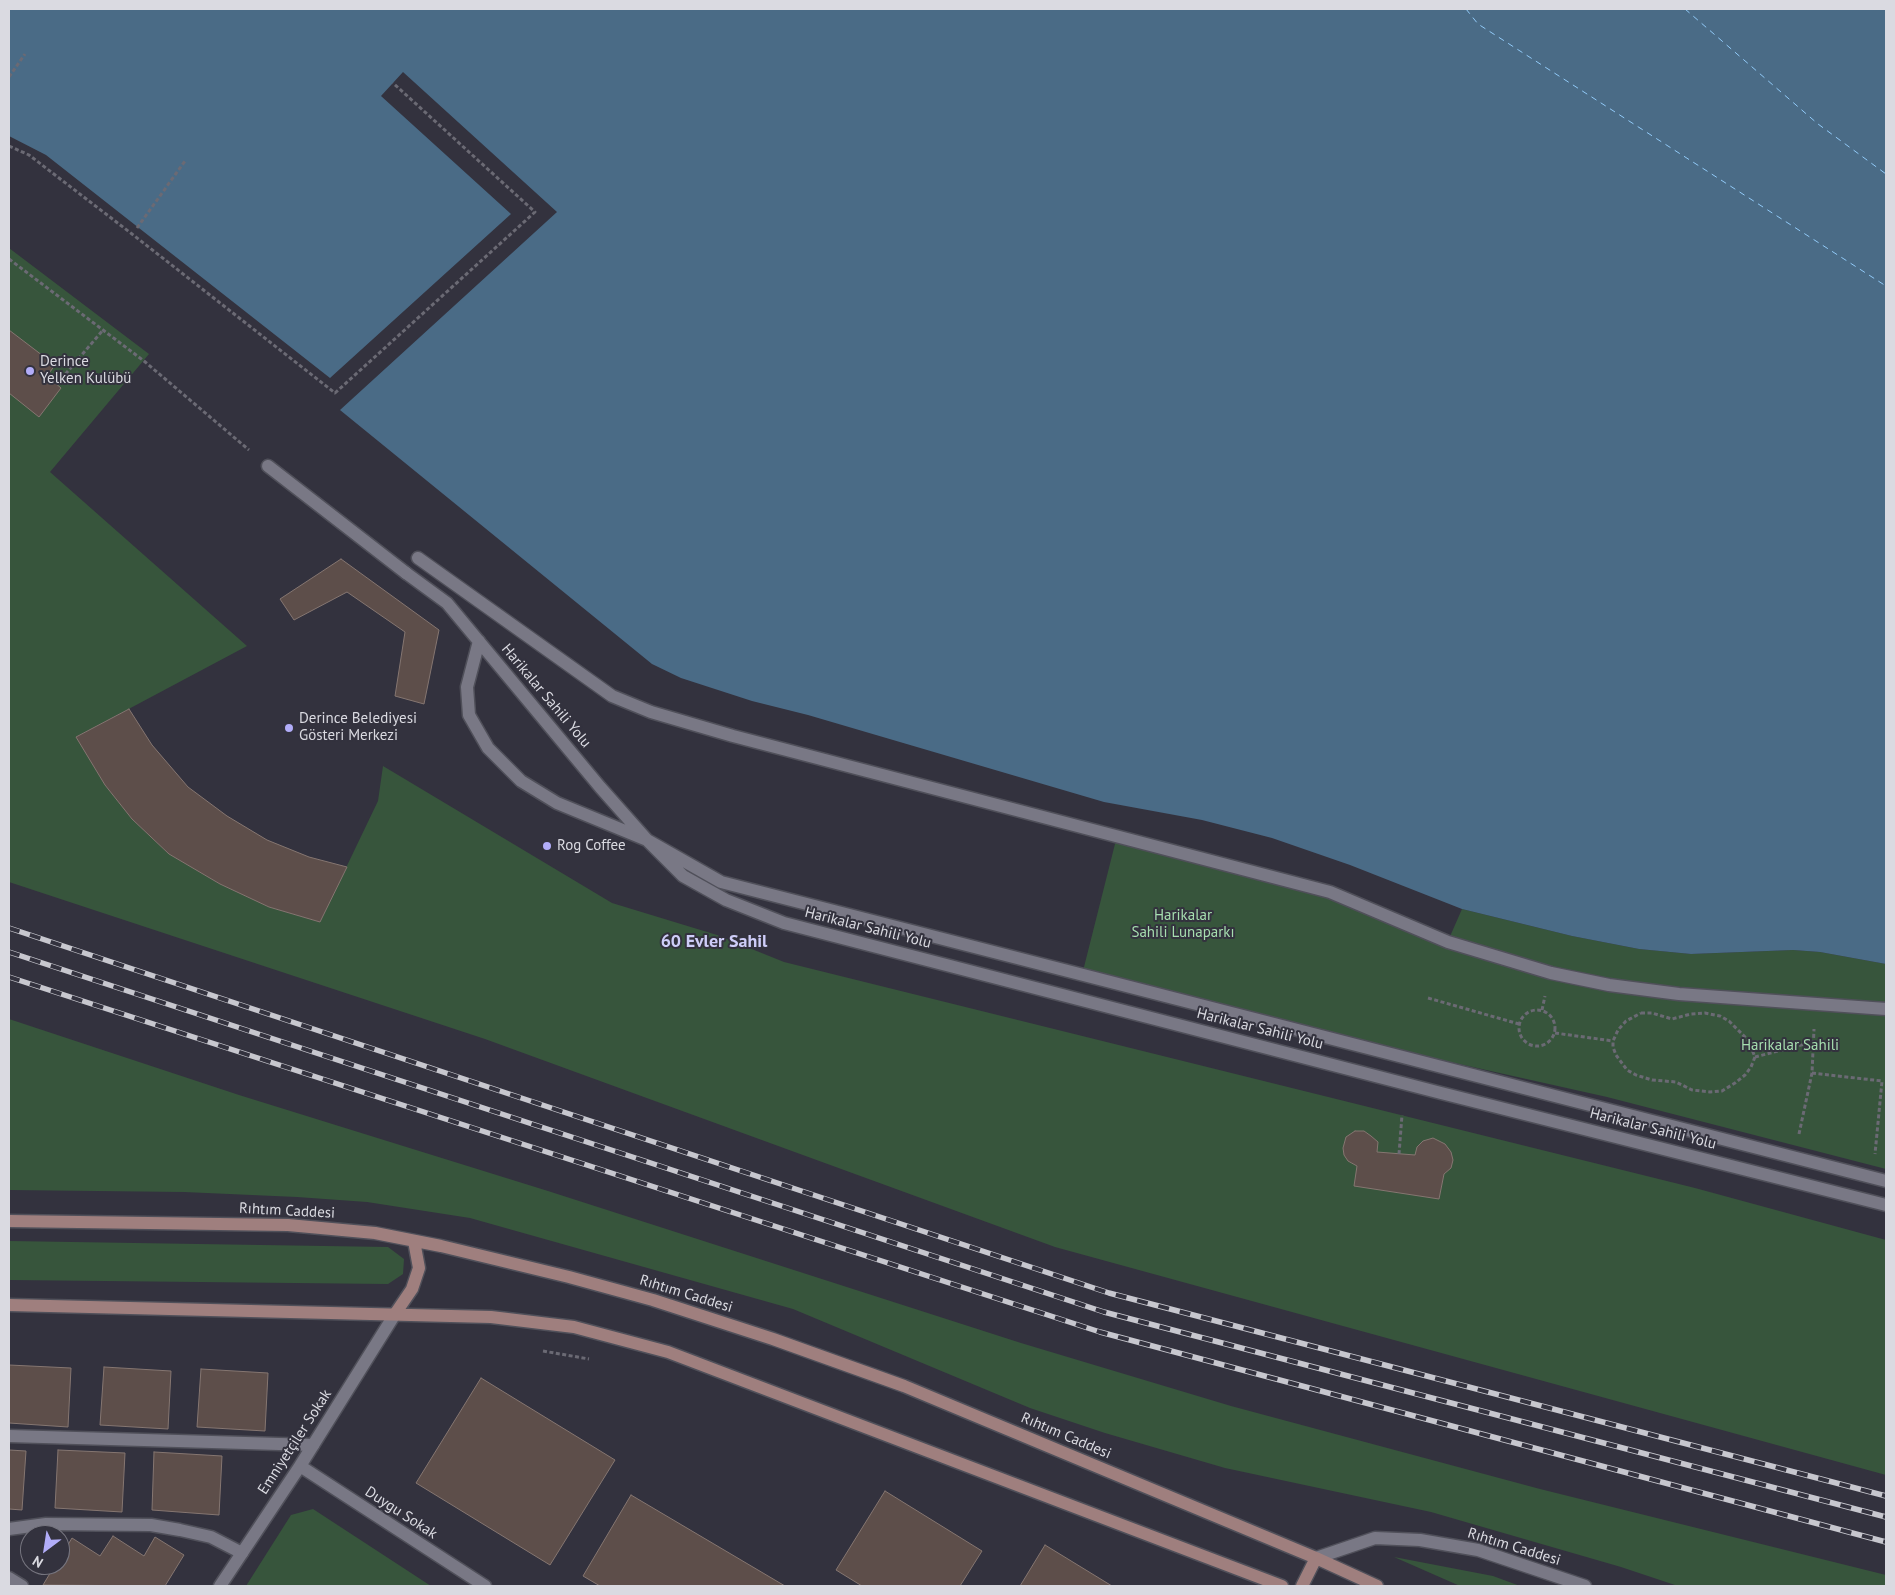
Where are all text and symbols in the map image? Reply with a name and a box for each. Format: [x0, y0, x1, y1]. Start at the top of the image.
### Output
place label: Derince Yelken Kulübü [40, 353, 131, 388]
marker: Derince Yelken Kulübü [24, 365, 36, 377]
street label: Harikalar Sahili Yolu [497, 640, 595, 752]
place label: Derince Belediyesi Gösteri Merkezi [299, 710, 417, 745]
marker: Derince Belediyesi Gösteri Merkezi [283, 722, 295, 734]
place label: Rog Coffee [557, 837, 626, 855]
marker: Rog Coffee [541, 840, 553, 852]
street label: Harikalar Sahili Yolu [803, 904, 933, 952]
park label: Harikalar Sahili Lunaparkı [1131, 907, 1235, 942]
district label: 60 Evler Sahil [661, 931, 767, 953]
street label: Harikalar Sahili Yolu [1195, 1005, 1325, 1053]
park label: Harikalar Sahili [1741, 1037, 1839, 1055]
street label: Harikalar Sahili Yolu [1588, 1105, 1718, 1153]
street label: Rıhtım Caddesi [238, 1199, 336, 1223]
street label: Rıhtım Caddesi [637, 1271, 735, 1317]
street label: Emniyetçiler Sokak [254, 1386, 336, 1498]
street label: Rıhtım Caddesi [1018, 1409, 1114, 1463]
street label: Duygu Sokak [361, 1483, 441, 1543]
street label: Rıhtım Caddesi [1465, 1524, 1563, 1570]
north arrow [20, 1525, 70, 1575]
text: N [29, 1552, 46, 1572]

